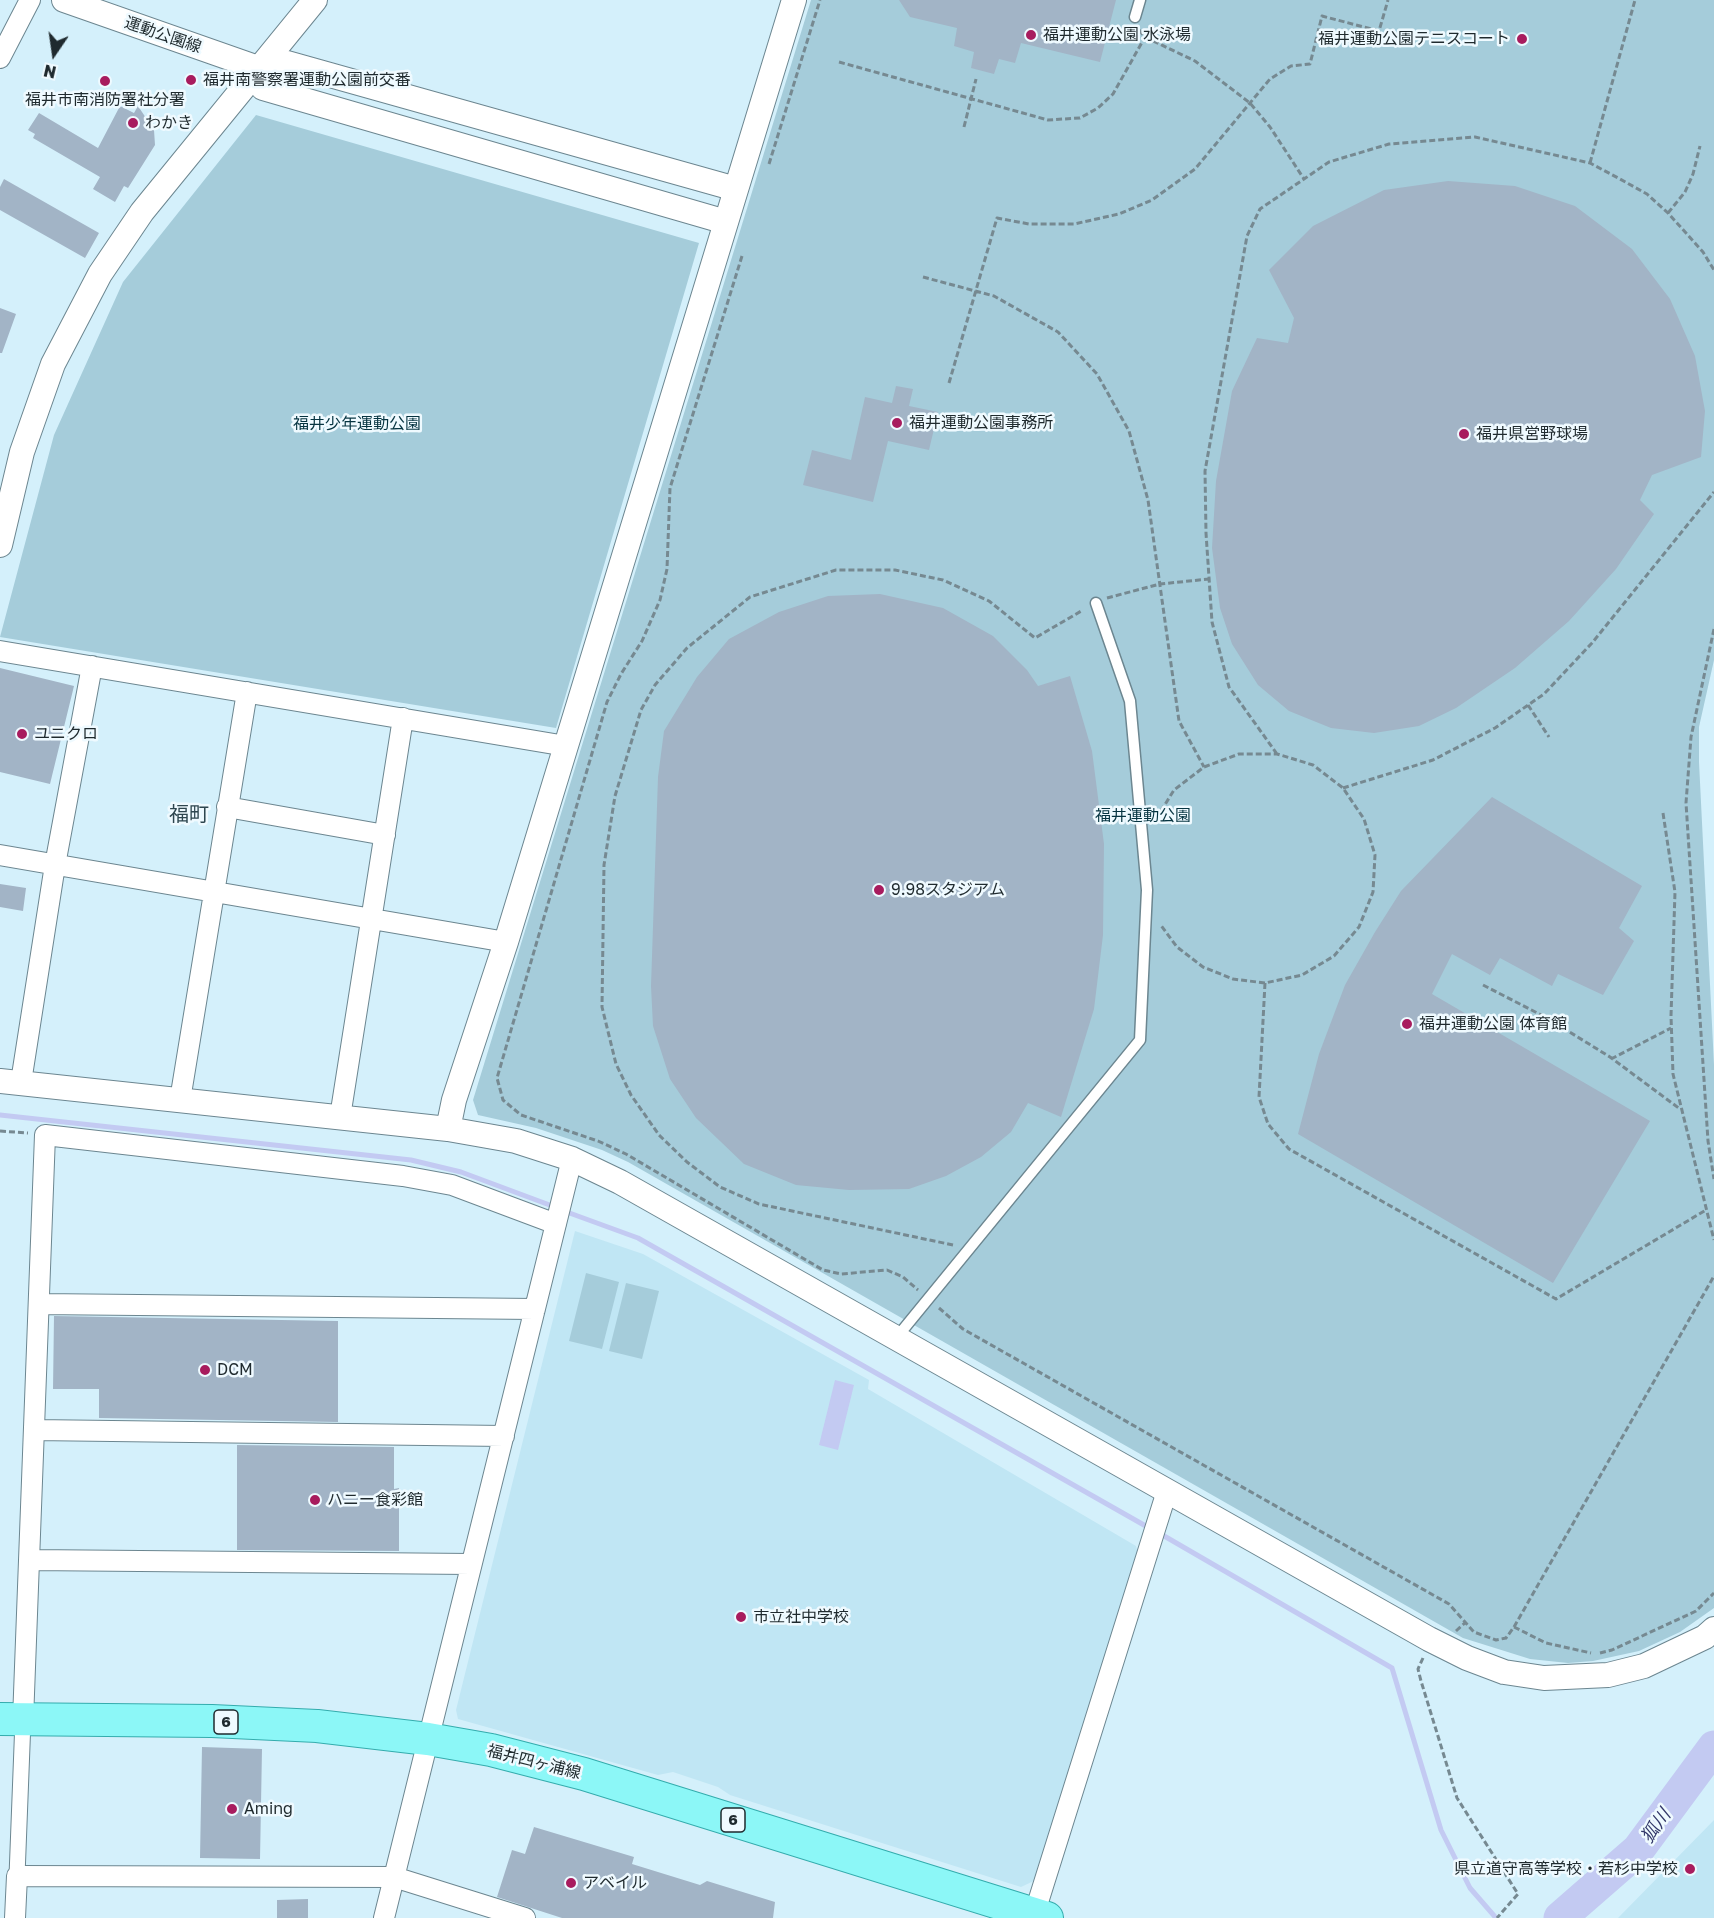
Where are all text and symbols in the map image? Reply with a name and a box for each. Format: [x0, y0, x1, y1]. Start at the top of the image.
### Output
street label: 運動公園線 [122, 13, 204, 57]
north arrow [24, 24, 84, 84]
place label: 福井運動公園 水泳場 [1043, 25, 1191, 45]
marker: 福井運動公園 水泳場 [1024, 28, 1038, 42]
place label: 福井運動公園テニスコート [1318, 29, 1510, 49]
marker: 福井運動公園テニスコート [1515, 32, 1529, 46]
text: N [42, 60, 58, 83]
place label: 福井南警察署運動公園前交番 [203, 70, 411, 90]
marker: 福井南警察署運動公園前交番 [184, 73, 198, 87]
marker: 福井市南消防署社分署 [98, 74, 112, 88]
place label: 福井市南消防署社分署 [25, 90, 185, 110]
place label: わかき [145, 113, 193, 133]
marker: わかき [126, 116, 140, 130]
place label: 福井運動公園事務所 [909, 413, 1053, 433]
park label: 福井少年運動公園 [293, 414, 421, 434]
marker: 福井運動公園事務所 [890, 416, 904, 430]
place label: 福井県営野球場 [1476, 424, 1588, 444]
marker: 福井県営野球場 [1457, 427, 1471, 441]
place label: ユニクロ [34, 724, 98, 744]
marker: ユニクロ [15, 727, 29, 741]
district label: 福町 [169, 803, 209, 827]
park label: 福井運動公園 [1095, 806, 1191, 826]
place label: 9.98スタジアム [891, 880, 1005, 900]
marker: 9.98スタジアム [872, 883, 886, 897]
place label: 福井運動公園 体育館 [1419, 1014, 1567, 1034]
marker: 福井運動公園 体育館 [1400, 1017, 1414, 1031]
place label: DCM [217, 1360, 253, 1380]
marker: DCM [198, 1363, 212, 1377]
place label: ハニー食彩館 [327, 1490, 423, 1510]
marker: ハニー食彩館 [308, 1493, 322, 1507]
place label: 市立社中学校 [753, 1607, 849, 1627]
marker: 市立社中学校 [734, 1610, 748, 1624]
road number: 6 [214, 1710, 238, 1734]
street label: 福井四ヶ浦線 [485, 1741, 583, 1783]
place label: Aming [244, 1799, 293, 1819]
marker: Aming [225, 1802, 239, 1816]
water label: 狐川 [1637, 1805, 1675, 1847]
road number: 6 [721, 1808, 745, 1832]
place label: 県立道守高等学校・若杉中学校 [1454, 1859, 1678, 1879]
marker: 県立道守高等学校・若杉中学校 [1683, 1862, 1697, 1876]
place label: アベイル [583, 1873, 647, 1893]
marker: アベイル [564, 1876, 578, 1890]

